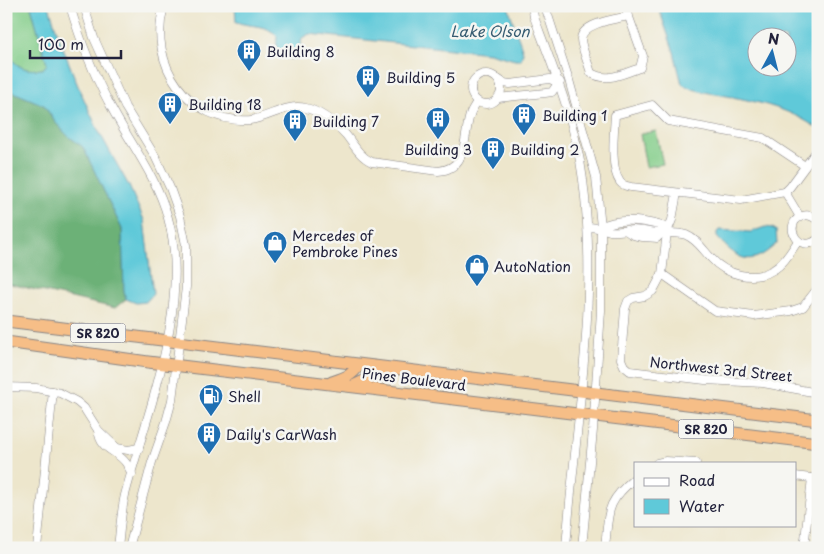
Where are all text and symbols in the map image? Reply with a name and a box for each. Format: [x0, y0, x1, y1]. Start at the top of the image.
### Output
water label: Lake Olson [450, 19, 530, 42]
scale bar [30, 28, 121, 60]
north arrow [746, 28, 796, 78]
text: N [767, 28, 780, 50]
text: 100 m [38, 32, 84, 55]
building icon: Building 8 [236, 38, 262, 72]
place label: Building 8 [266, 41, 335, 62]
building icon: Building 5 [355, 64, 381, 98]
place label: Building 5 [386, 67, 455, 88]
building icon: Building 18 [157, 91, 183, 125]
place label: Building 18 [188, 94, 262, 115]
building icon: Building 1 [511, 102, 537, 136]
place label: Building 1 [542, 105, 607, 126]
building icon: Building 3 [425, 106, 451, 140]
building icon: Building 7 [282, 108, 308, 142]
place label: Building 7 [312, 111, 379, 132]
building icon: Building 2 [480, 136, 506, 170]
place label: Building 3 [404, 139, 472, 160]
place label: Building 2 [510, 139, 579, 160]
place label: Mercedes of Pembroke Pines [292, 225, 398, 262]
shop icon: Mercedes of Pembroke Pines [262, 230, 288, 264]
shop icon: AutoNation [464, 253, 490, 287]
place label: AutoNation [494, 256, 571, 277]
road number: SR 820 [70, 323, 126, 342]
street label: Northwest 3rd Street [649, 351, 794, 387]
street label: Pines Boulevard [361, 362, 468, 396]
fuel station icon: Shell [198, 383, 224, 417]
place label: Shell [228, 386, 261, 407]
road number: SR 820 [678, 419, 734, 438]
building icon: Daily's CarWash [196, 421, 222, 455]
place label: Daily's CarWash [226, 424, 337, 445]
legend [634, 462, 796, 526]
text: Road [679, 468, 715, 491]
text: Water [679, 494, 724, 517]

